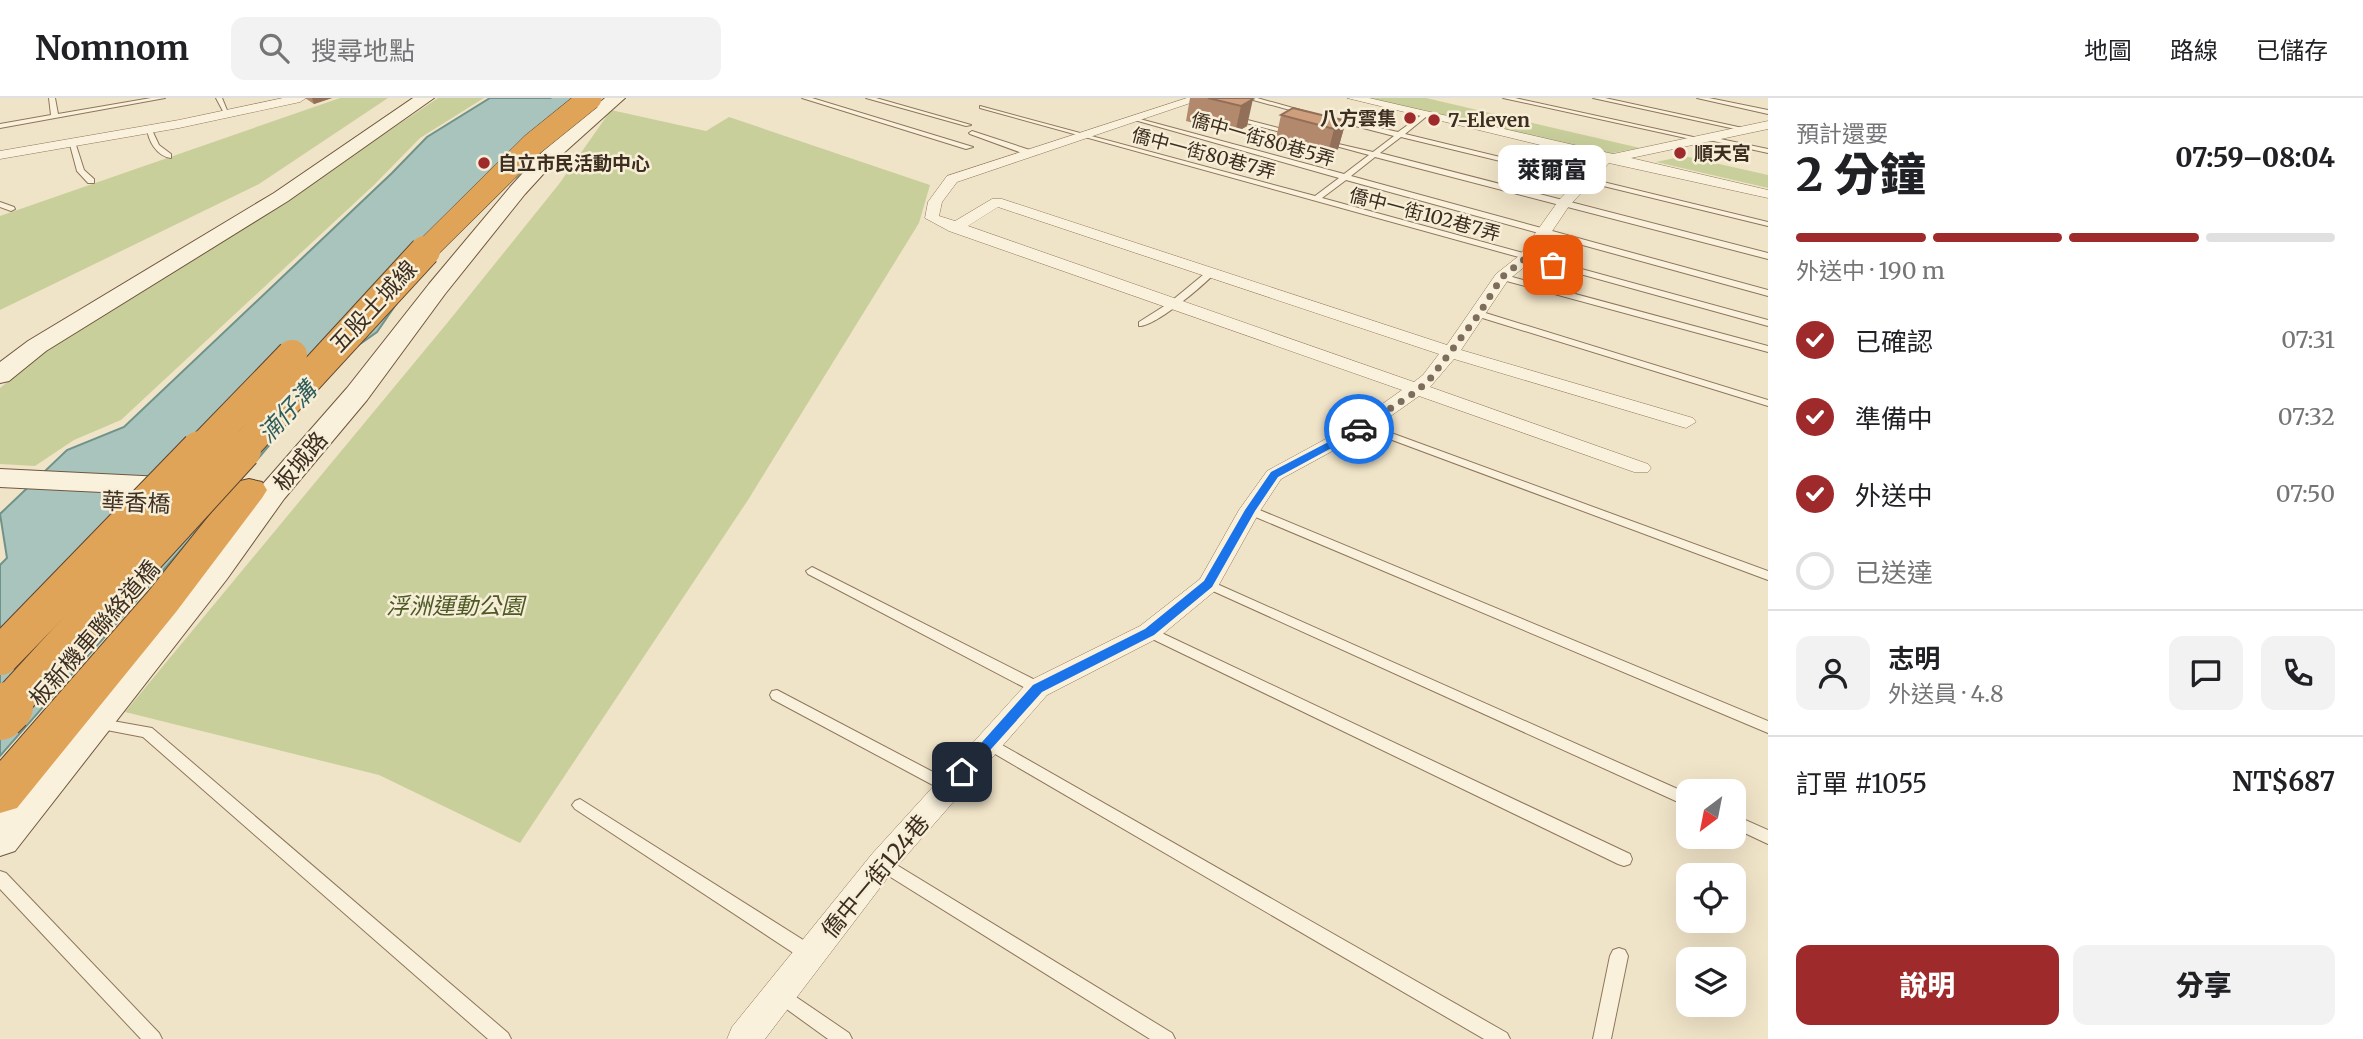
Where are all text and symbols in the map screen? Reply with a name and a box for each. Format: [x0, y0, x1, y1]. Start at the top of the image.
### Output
search box [231, 17, 721, 80]
text: Nomnom [35, 28, 189, 69]
icon: search [255, 29, 293, 67]
text: 搜尋地點 [311, 34, 415, 67]
text: 地圖 [2084, 35, 2132, 66]
text: 路線 [2170, 35, 2218, 66]
text: 已儲存 [2256, 35, 2328, 66]
place label: 八方雲集 [1320, 106, 1396, 130]
street label: 僑中一街80巷5弄 [1188, 107, 1338, 171]
place label: 7-Eleven [1448, 108, 1530, 132]
marker: 八方雲集 [1402, 110, 1418, 126]
marker: 7-Eleven [1426, 112, 1442, 128]
text: 預計還要 [1796, 119, 1888, 148]
street label: 僑中一街80巷7弄 [1129, 122, 1279, 184]
place label: 順天宮 [1694, 141, 1751, 165]
text: 07:59–08:04 [2175, 141, 2335, 174]
marker: 順天宮 [1672, 145, 1688, 161]
callout: 萊爾富 [1499, 146, 1607, 195]
text: 2 分鐘 [1796, 146, 1926, 204]
place label: 自立市民活動中心 [498, 151, 650, 175]
marker: 自立市民活動中心 [476, 155, 492, 171]
text: 萊爾富 [1518, 155, 1587, 184]
street label: 僑中一街102巷7弄 [1347, 182, 1503, 246]
pin [1523, 235, 1583, 295]
icon: bag [1534, 246, 1572, 284]
street label: 五股土城線 [323, 254, 423, 358]
text: 外送中 · 190 m [1796, 256, 1945, 285]
icon: check [1796, 321, 1834, 359]
text: 已確認 [1855, 325, 1933, 358]
text: 07:31 [2281, 325, 2335, 354]
water label: 湳仔溝 [251, 373, 325, 449]
courier [1324, 394, 1394, 464]
icon: check [1796, 398, 1834, 436]
text: 準備中 [1855, 402, 1933, 435]
text: 07:32 [2278, 402, 2335, 431]
icon: car [1340, 410, 1378, 448]
street label: 板城路 [267, 425, 333, 497]
icon: check [1796, 475, 1834, 513]
text: 外送中 [1855, 479, 1933, 512]
text: 07:50 [2276, 479, 2335, 508]
street label: 華香橋 [101, 486, 171, 518]
street label: 板新機車聯絡道橋 [23, 554, 165, 712]
text: 已送達 [1855, 556, 1933, 589]
park label: 浮洲運動公園 [386, 591, 527, 620]
button: person [1796, 636, 1870, 710]
button: chat [2169, 636, 2243, 710]
button: phone [2261, 636, 2335, 710]
text: 志明 [1888, 642, 1940, 675]
text: 外送員 · 4.8 [1888, 679, 2004, 708]
pin [932, 742, 992, 802]
icon: home [943, 753, 981, 791]
text: NT$687 [2232, 765, 2335, 798]
text: 訂單 #1055 [1796, 767, 1927, 800]
north arrow [1676, 779, 1746, 849]
map controls [1676, 779, 1746, 1017]
street label: 僑中一街124巷 [815, 808, 935, 944]
button: locate [1676, 863, 1746, 933]
button: 說明 [1796, 945, 2059, 1025]
button: 分享 [2073, 945, 2335, 1025]
button: layers [1676, 947, 1746, 1017]

